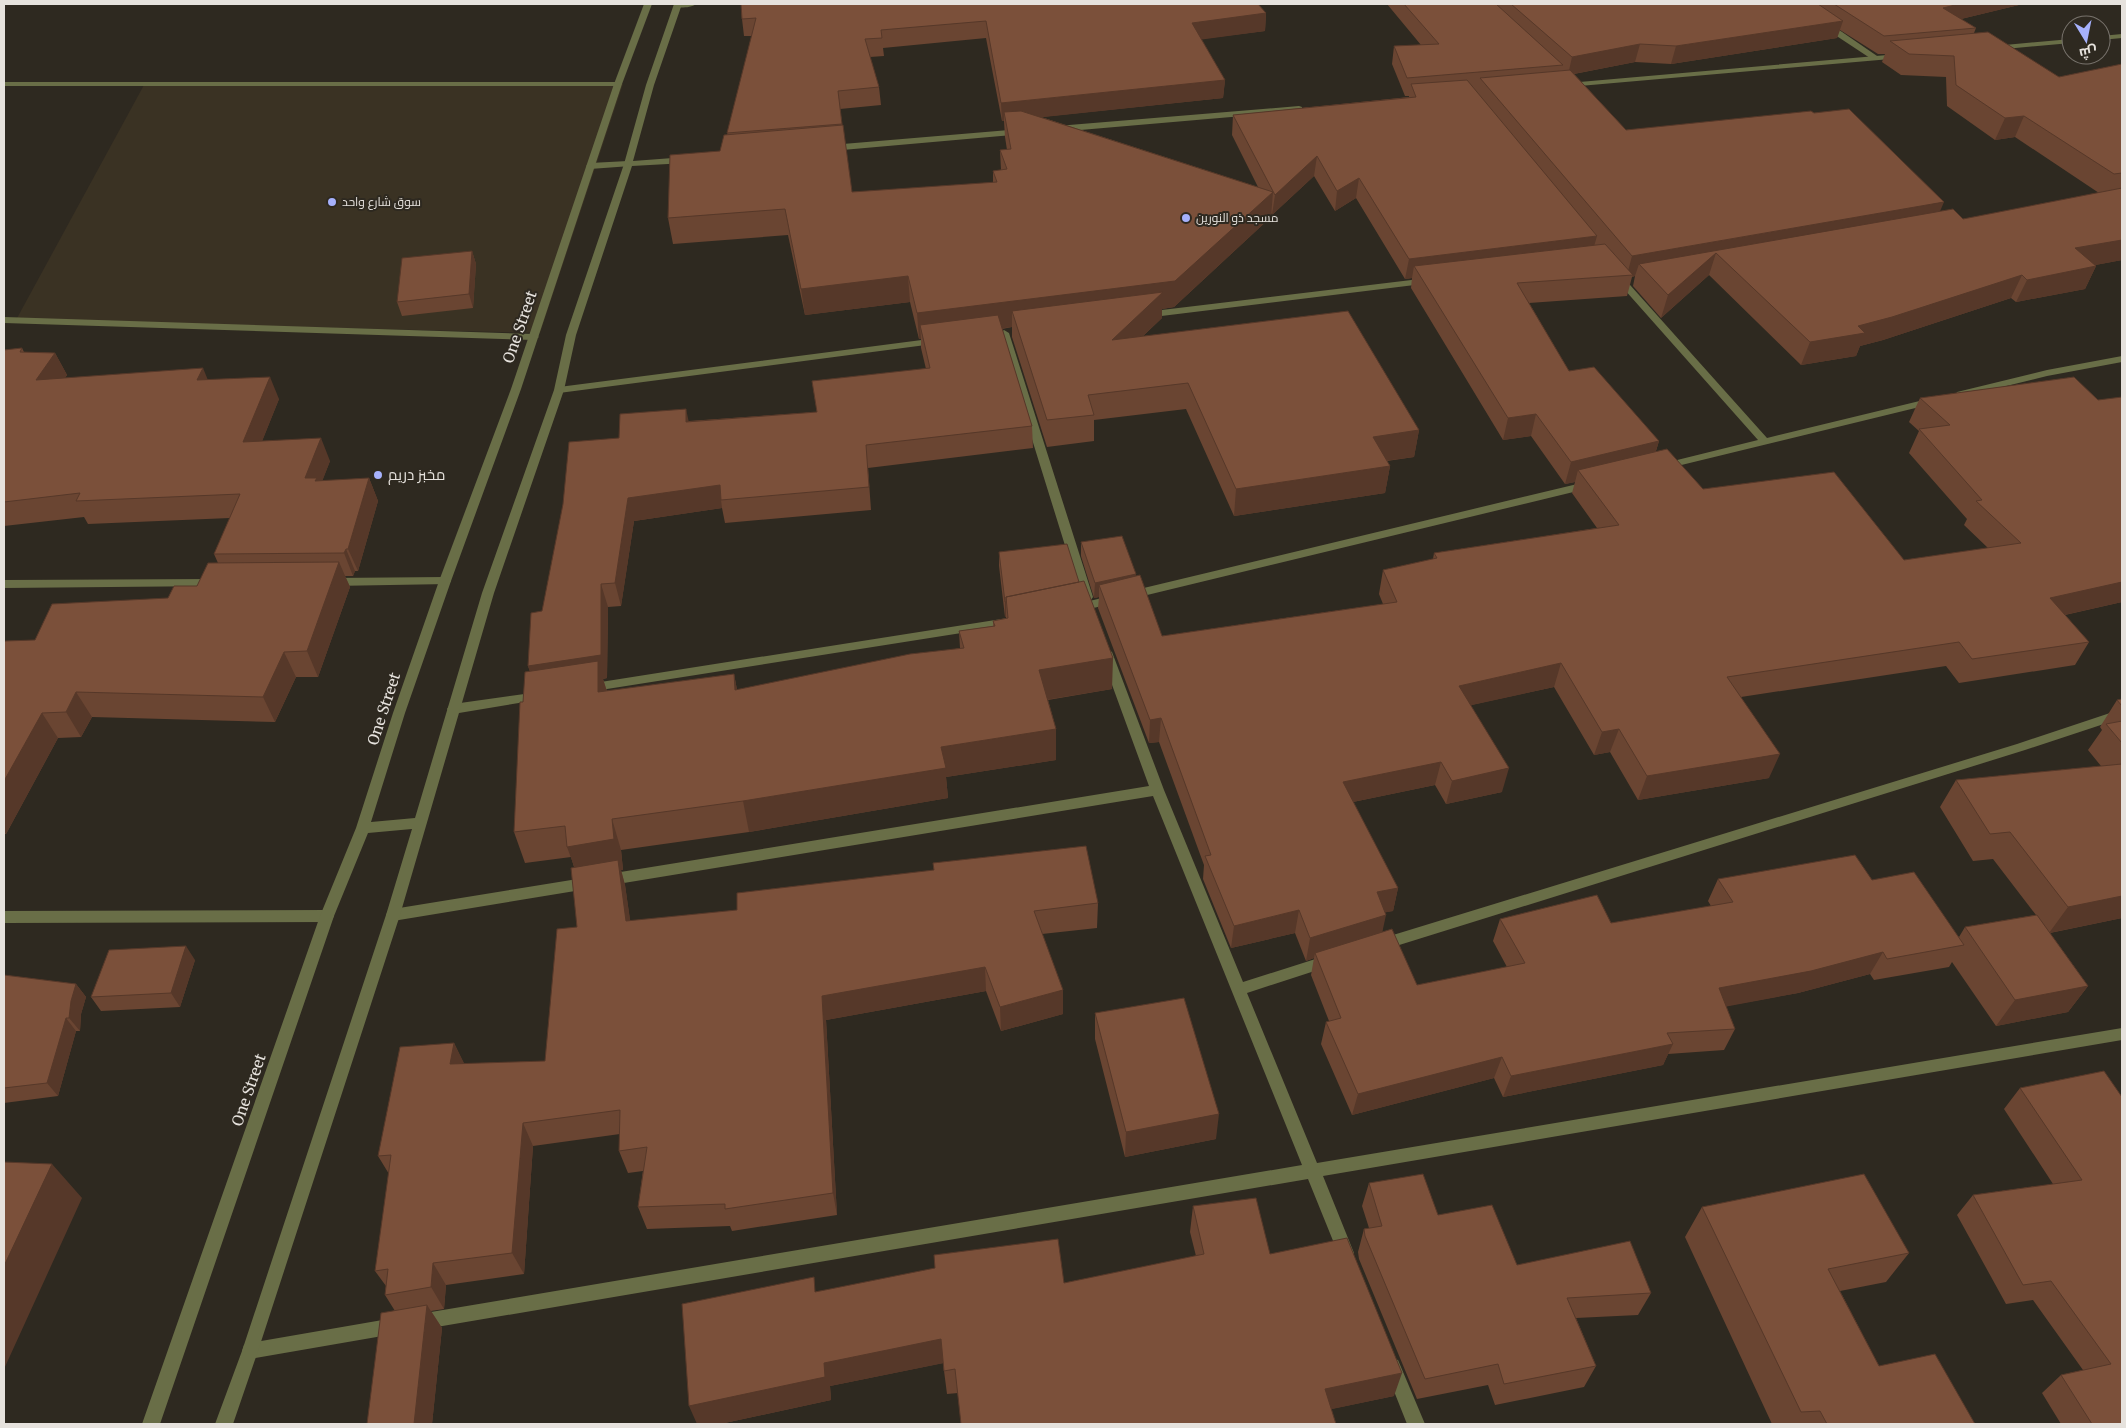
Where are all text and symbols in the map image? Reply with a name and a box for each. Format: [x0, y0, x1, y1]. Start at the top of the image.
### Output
north arrow [2061, 15, 2111, 65]
text: ش [2078, 42, 2099, 63]
place label: سوق شارع واحد [342, 194, 421, 210]
marker: سوق شارع واحد [326, 196, 338, 208]
place label: مسجد ذو النورين [1196, 210, 1278, 225]
marker: مسجد ذو النورين [1180, 212, 1192, 224]
street label: One Street [498, 288, 541, 365]
place label: مخبز دريم [388, 465, 445, 485]
marker: مخبز دريم [372, 469, 384, 481]
street label: One Street [363, 670, 404, 748]
street label: One Street [227, 1051, 270, 1128]

